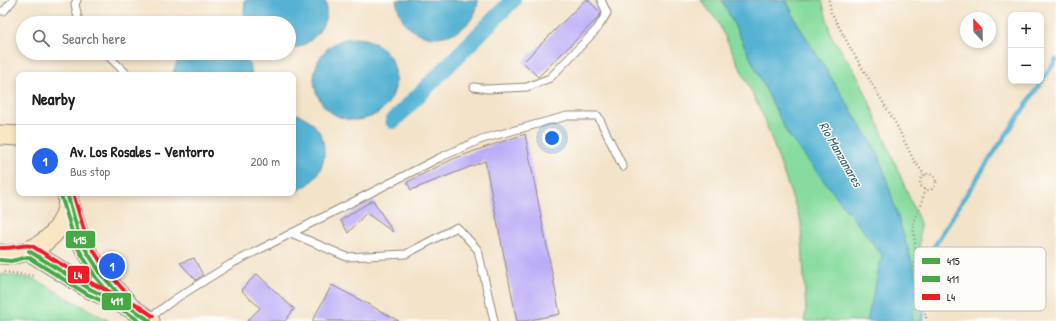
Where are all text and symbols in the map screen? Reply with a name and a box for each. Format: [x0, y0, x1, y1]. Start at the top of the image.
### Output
north arrow [960, 12, 996, 48]
map controls [1008, 12, 1044, 84]
button: + [1008, 12, 1044, 48]
search box [16, 16, 296, 60]
icon: search [30, 27, 52, 49]
text: Search here [62, 28, 126, 49]
button: − [1008, 48, 1044, 84]
text: Nearby [32, 87, 75, 110]
water label: Río Manzanares [815, 118, 867, 191]
your location [542, 128, 562, 148]
text: Av. Los Rosales - Ventorro [70, 141, 214, 162]
text: 1 [43, 152, 47, 170]
text: 200 m [250, 152, 280, 170]
text: Bus stop [70, 162, 110, 180]
line badge: 415 [65, 230, 96, 249]
text: 415 [74, 233, 87, 247]
legend [914, 247, 1046, 311]
pin: 1 [99, 251, 125, 281]
text: 415 [947, 254, 960, 268]
line badge: L4 [67, 265, 90, 284]
text: L4 [74, 268, 82, 282]
text: 411 [947, 272, 959, 286]
text: L4 [947, 290, 955, 304]
line badge: 411 [101, 292, 132, 311]
text: 411 [111, 294, 123, 308]

